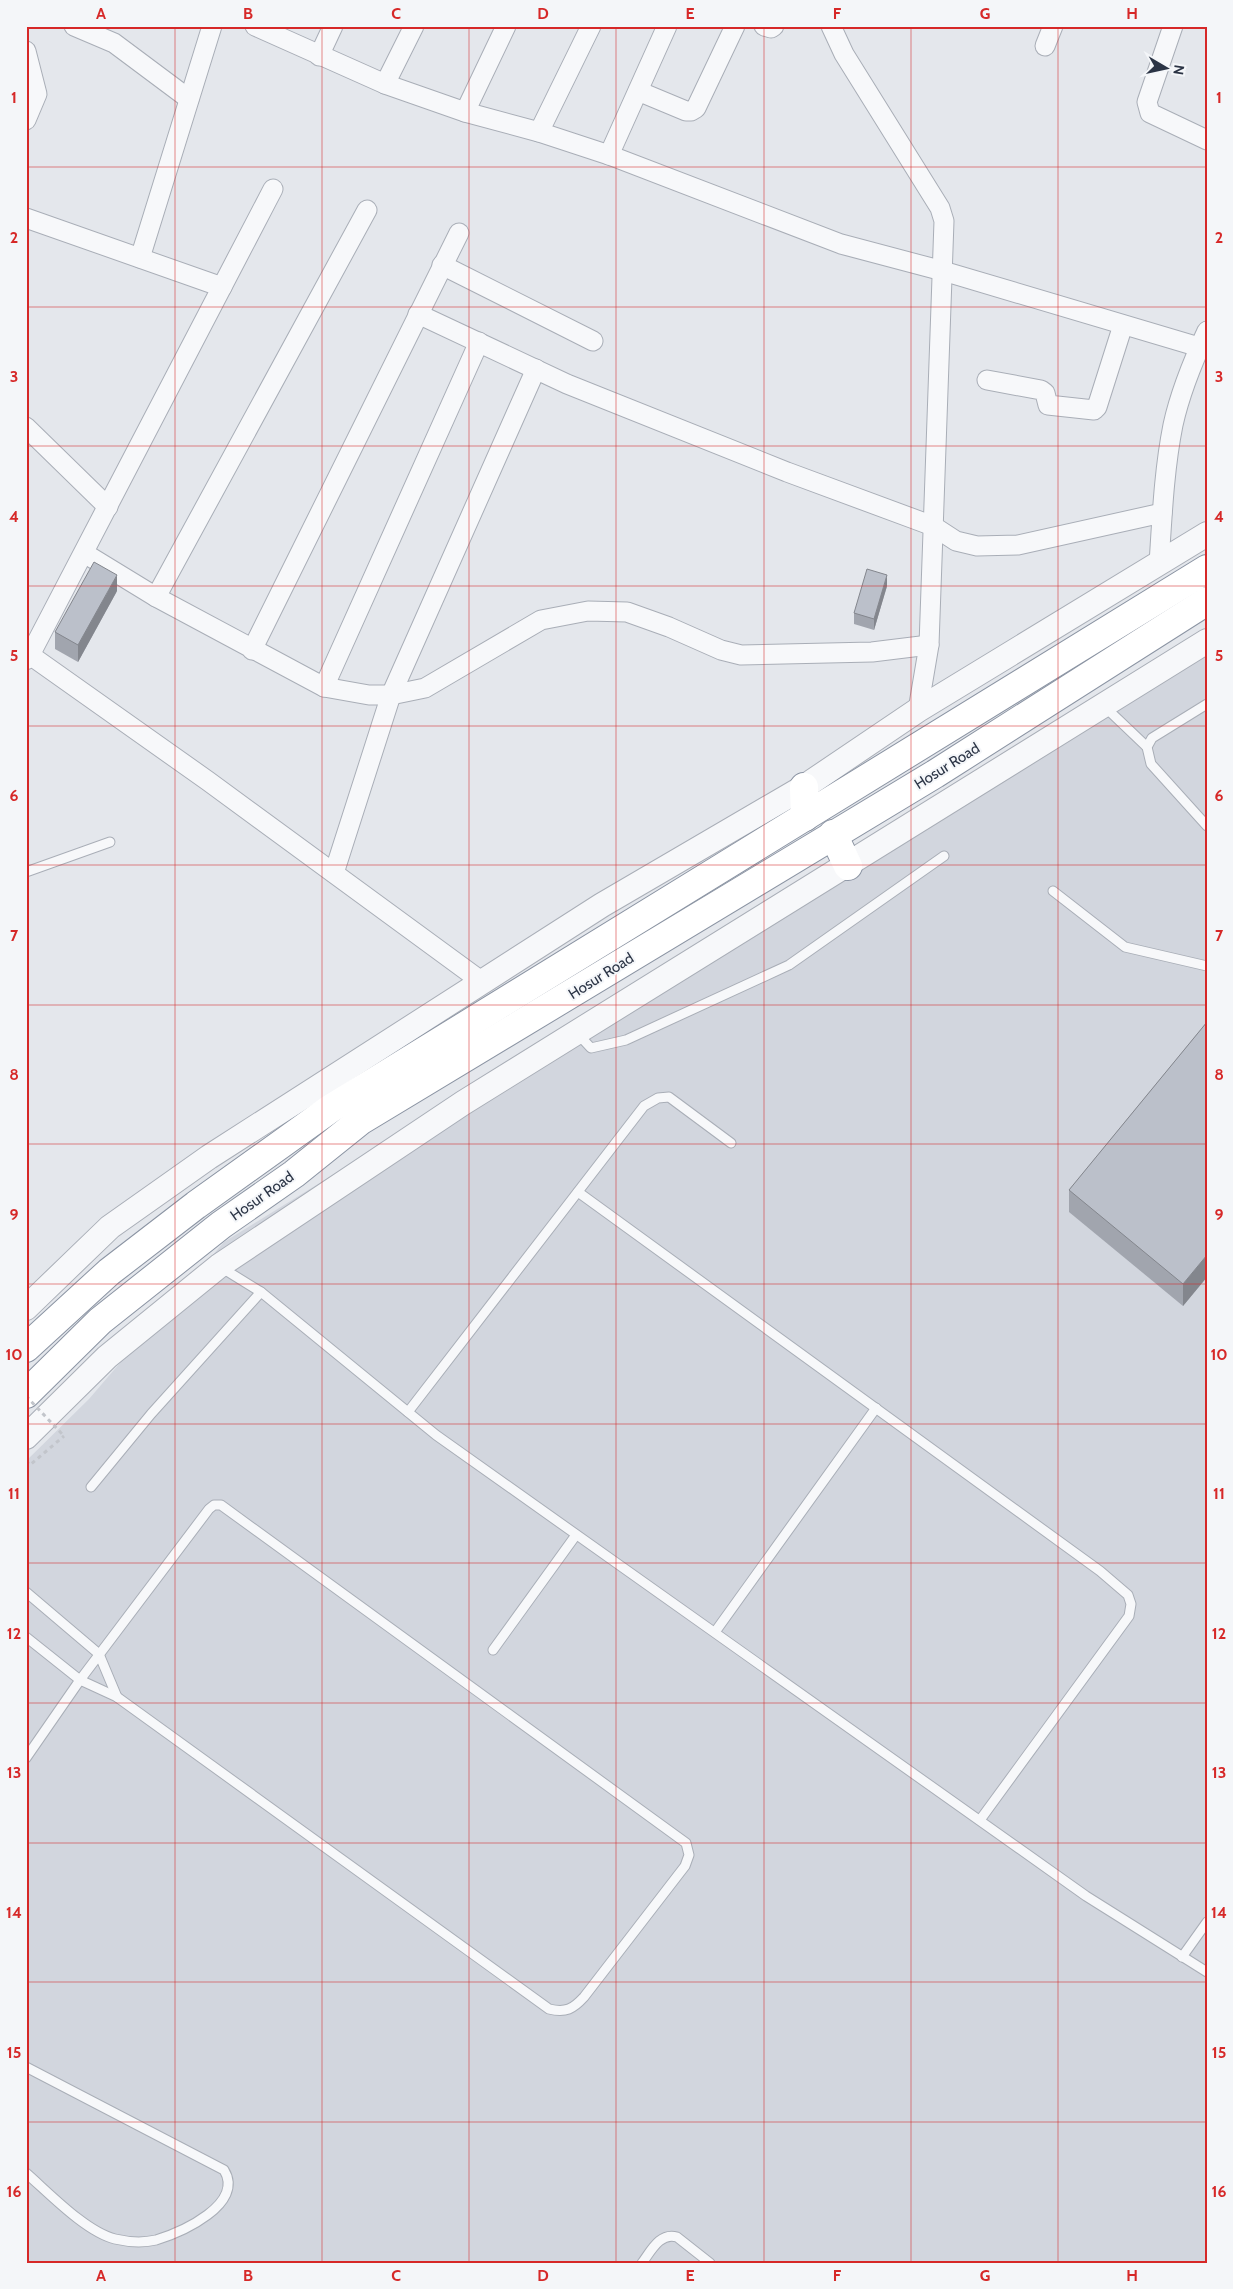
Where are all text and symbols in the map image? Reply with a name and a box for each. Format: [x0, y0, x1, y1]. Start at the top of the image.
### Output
text: A [96, 4, 106, 23]
text: B [243, 4, 253, 23]
text: C [391, 4, 401, 23]
text: D [537, 4, 549, 23]
text: E [685, 4, 695, 23]
text: F [833, 4, 842, 23]
text: G [980, 4, 990, 23]
text: H [1126, 4, 1138, 23]
north arrow [1140, 42, 1190, 92]
text: N [1169, 64, 1189, 76]
text: 1 [11, 88, 17, 107]
text: 1 [1216, 88, 1222, 107]
text: 2 [10, 228, 18, 247]
text: 2 [1215, 228, 1223, 247]
text: 3 [10, 367, 18, 386]
text: 3 [1215, 367, 1223, 386]
text: 4 [9, 507, 19, 526]
text: 4 [1214, 507, 1224, 526]
text: 5 [10, 646, 18, 665]
text: 5 [1215, 646, 1223, 665]
street label: Hosur Road [911, 739, 983, 793]
text: 6 [10, 786, 19, 805]
text: 6 [1215, 786, 1224, 805]
text: 7 [10, 926, 19, 945]
text: 7 [1215, 926, 1224, 945]
street label: Hosur Road [565, 949, 637, 1003]
text: 8 [9, 1065, 19, 1084]
text: 8 [1214, 1065, 1224, 1084]
street label: Hosur Road [227, 1168, 297, 1224]
text: 9 [10, 1205, 19, 1224]
text: 9 [1215, 1205, 1224, 1224]
text: 10 [5, 1345, 23, 1364]
text: 10 [1210, 1345, 1228, 1364]
text: 11 [8, 1484, 20, 1503]
text: 11 [1213, 1484, 1225, 1503]
text: 12 [7, 1624, 21, 1643]
text: 12 [1212, 1624, 1226, 1643]
text: 13 [7, 1763, 21, 1782]
text: 13 [1212, 1763, 1226, 1782]
text: 14 [6, 1903, 22, 1922]
text: 14 [1211, 1903, 1227, 1922]
text: 15 [7, 2043, 21, 2062]
text: 15 [1212, 2043, 1226, 2062]
text: 16 [7, 2182, 21, 2201]
text: 16 [1212, 2182, 1226, 2201]
text: A [96, 2266, 106, 2285]
text: B [243, 2266, 253, 2285]
text: C [391, 2266, 401, 2285]
text: D [537, 2266, 549, 2285]
text: E [685, 2266, 695, 2285]
text: F [833, 2266, 842, 2285]
text: G [980, 2266, 990, 2285]
text: H [1126, 2266, 1138, 2285]

